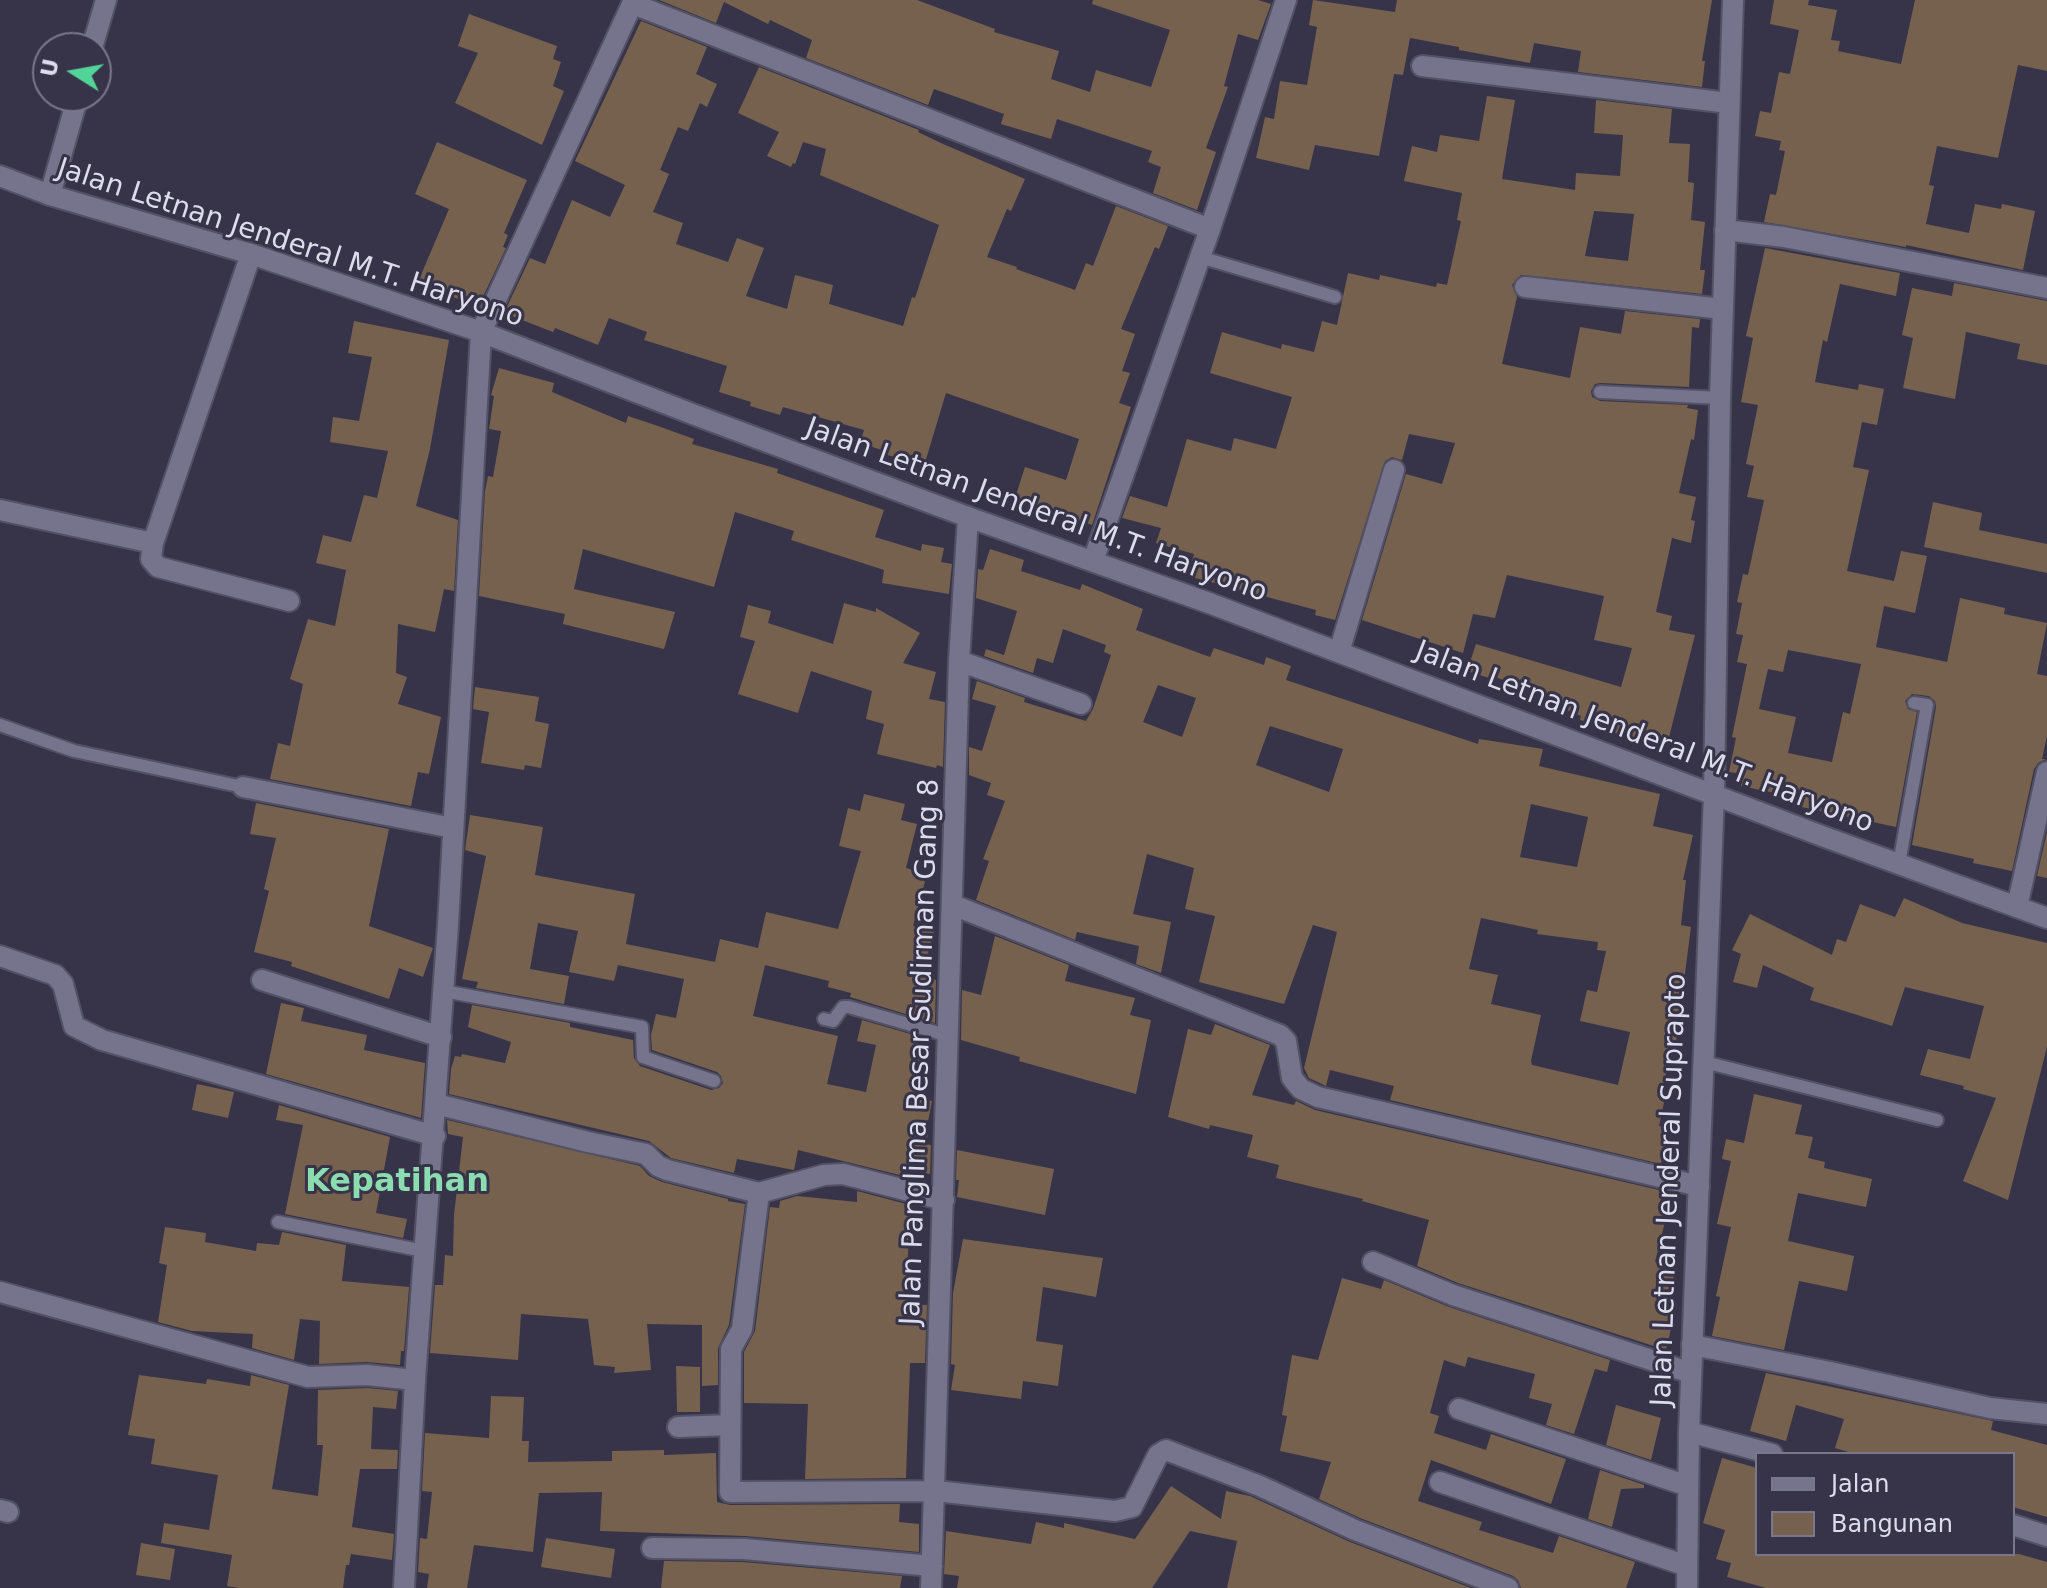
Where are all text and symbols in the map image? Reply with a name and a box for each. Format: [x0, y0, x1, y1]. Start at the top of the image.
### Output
north arrow [32, 32, 112, 112]
text: U [36, 57, 64, 79]
street label: Jalan Letnan Jenderal M.T. Haryono [53, 153, 527, 335]
street label: Jalan Letnan Jenderal M.T. Haryono [801, 412, 1271, 610]
street label: Jalan Letnan Jenderal M.T. Haryono [1410, 635, 1878, 841]
street label: Jalan Panglima Besar Sudirman Gang 8 [895, 778, 947, 1326]
street label: Jalan Letnan Jenderal Suprapto [1646, 973, 1694, 1407]
district label: Kepatihan [305, 1164, 489, 1202]
legend [1755, 1452, 2015, 1556]
text: Jalan [1831, 1470, 1889, 1498]
text: Bangunan [1831, 1510, 1953, 1538]

